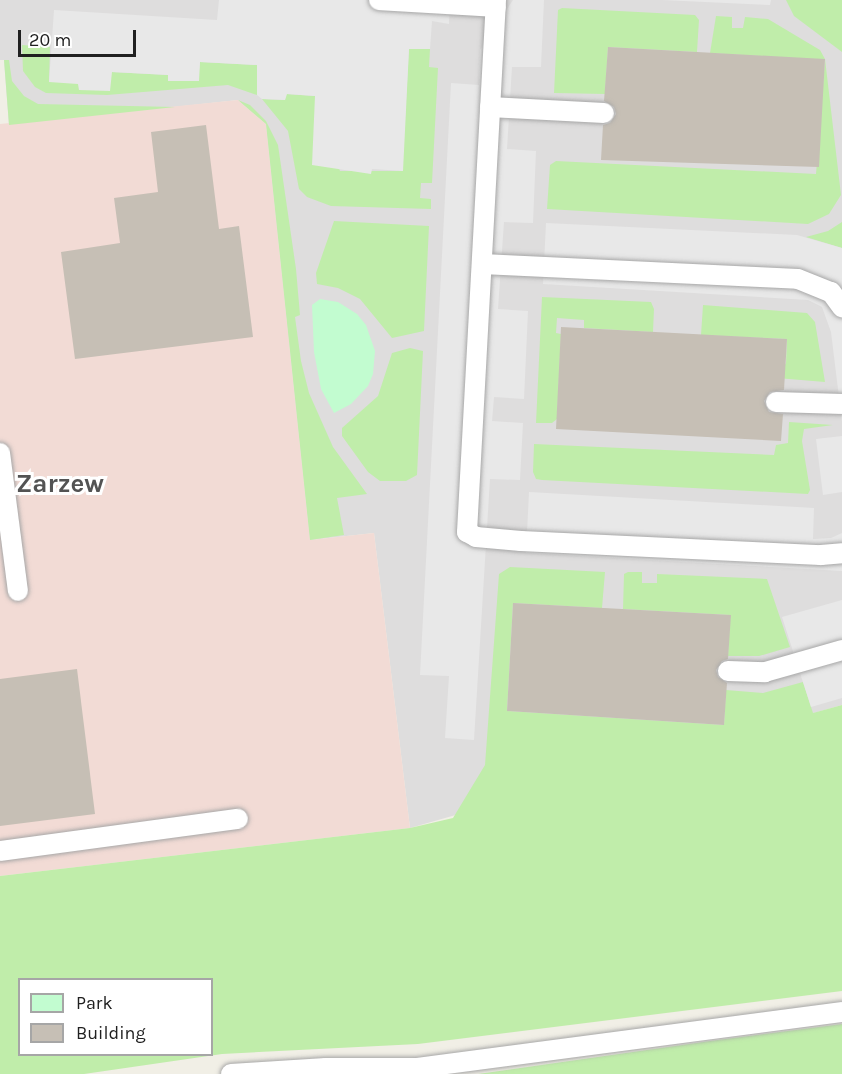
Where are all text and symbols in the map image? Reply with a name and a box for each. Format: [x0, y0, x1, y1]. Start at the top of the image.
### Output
scale bar [21, 18, 140, 56]
text: 20 m [29, 29, 71, 51]
district label: Zarzew [16, 468, 104, 500]
legend [18, 978, 213, 1056]
text: Park [76, 992, 113, 1014]
text: Building [76, 1022, 146, 1044]

